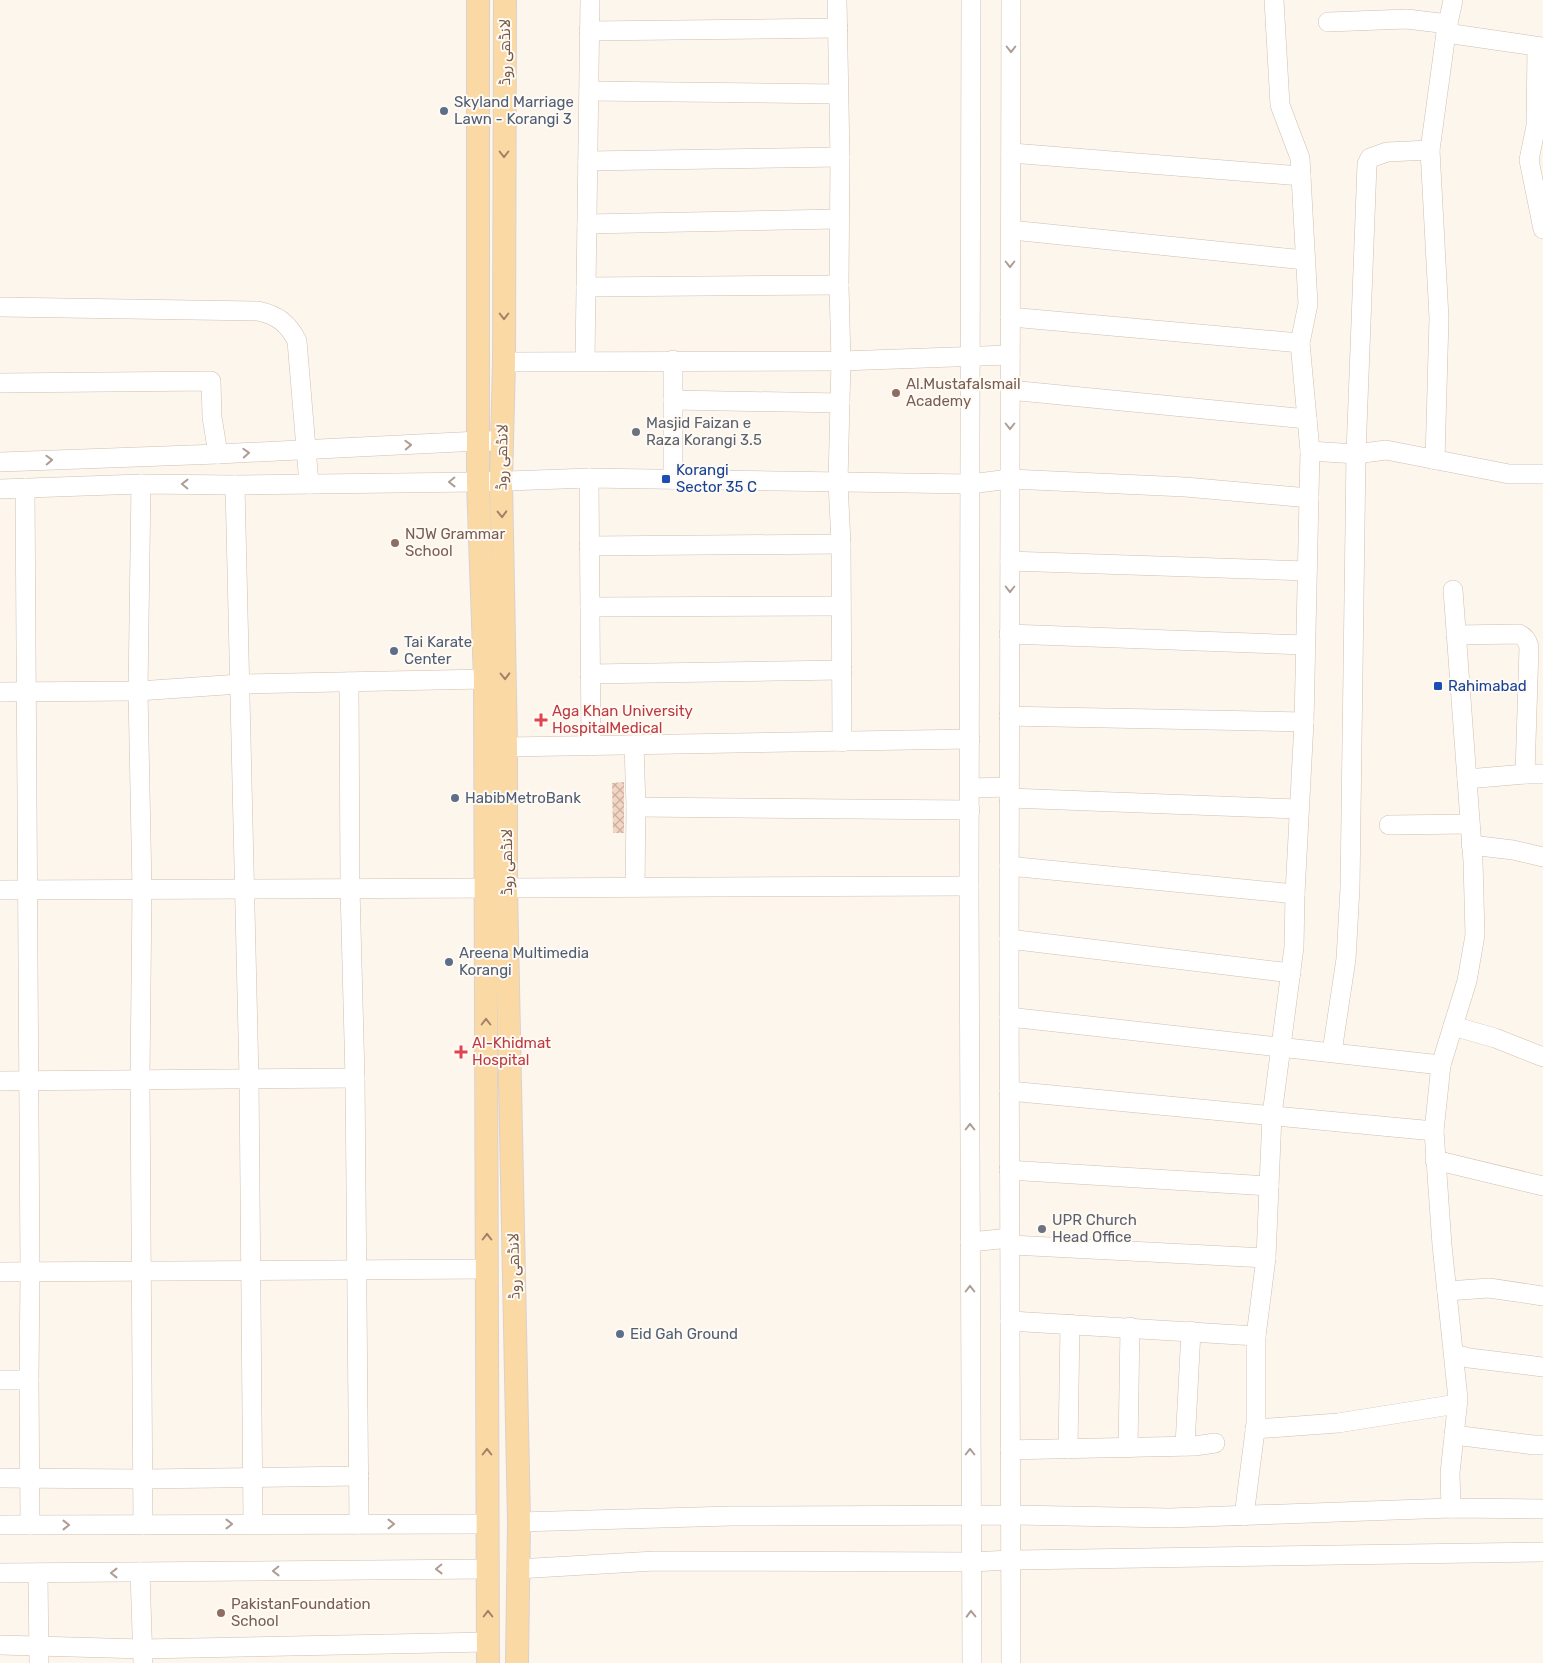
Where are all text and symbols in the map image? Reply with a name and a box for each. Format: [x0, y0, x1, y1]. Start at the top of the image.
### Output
street label: لانڈھی روڈ [496, 19, 515, 85]
one-way arrow [1006, 45, 1016, 53]
place label: Skyland Marriage Lawn - Korangi 3 [454, 93, 574, 128]
marker: Skyland Marriage Lawn - Korangi 3 [438, 105, 450, 117]
one-way arrow [499, 150, 509, 158]
one-way arrow [1005, 260, 1015, 268]
one-way arrow [499, 312, 509, 320]
place label: Al.MustafaIsmail Academy [906, 375, 1021, 410]
marker: Al.MustafaIsmail Academy [890, 387, 902, 399]
place label: Masjid Faizan e Raza Korangi 3.5 [646, 414, 762, 449]
one-way arrow [1005, 422, 1015, 430]
street label: لانڈھی روڈ [492, 424, 513, 490]
marker: Masjid Faizan e Raza Korangi 3.5 [630, 426, 642, 438]
one-way arrow [405, 440, 413, 451]
one-way arrow [242, 447, 250, 458]
one-way arrow [45, 455, 53, 466]
place label: Korangi Sector 35 C [676, 461, 757, 496]
marker: Korangi Sector 35 C [660, 473, 672, 485]
one-way arrow [448, 477, 456, 487]
one-way arrow [181, 479, 189, 490]
one-way arrow [497, 510, 507, 518]
place label: NJW Grammar School [405, 525, 505, 560]
marker: NJW Grammar School [389, 537, 401, 549]
one-way arrow [1005, 585, 1015, 593]
place label: Tai Karate Center [404, 633, 472, 668]
marker: Tai Karate Center [388, 645, 400, 657]
one-way arrow [500, 672, 510, 680]
place label: Rahimabad [1448, 677, 1527, 695]
marker: Rahimabad [1432, 680, 1444, 692]
place label: Aga Khan University HospitalMedical [552, 702, 693, 737]
marker: Aga Khan University HospitalMedical [534, 713, 548, 727]
place label: HabibMetroBank [465, 789, 581, 807]
marker: HabibMetroBank [449, 792, 461, 804]
street label: لانڈھی روڈ [498, 829, 517, 895]
place label: Areena Multimedia Korangi [459, 944, 589, 979]
marker: Areena Multimedia Korangi [443, 956, 455, 968]
one-way arrow [481, 1018, 491, 1026]
place label: Al-Khidmat Hospital [472, 1034, 551, 1069]
marker: Al-Khidmat Hospital [454, 1045, 468, 1059]
one-way arrow [965, 1123, 975, 1130]
place label: UPR Church Head Office [1052, 1211, 1137, 1246]
marker: UPR Church Head Office [1036, 1223, 1048, 1235]
one-way arrow [482, 1233, 492, 1240]
street label: لانڈھی روڈ [504, 1233, 525, 1299]
one-way arrow [965, 1285, 975, 1293]
place label: Eid Gah Ground [630, 1325, 738, 1343]
marker: Eid Gah Ground [614, 1328, 626, 1340]
one-way arrow [482, 1448, 493, 1456]
one-way arrow [965, 1448, 975, 1456]
one-way arrow [225, 1519, 233, 1529]
one-way arrow [388, 1519, 395, 1529]
one-way arrow [62, 1520, 70, 1530]
one-way arrow [435, 1564, 442, 1574]
one-way arrow [272, 1566, 280, 1576]
one-way arrow [110, 1568, 118, 1578]
place label: PakistanFoundation School [231, 1595, 371, 1630]
marker: PakistanFoundation School [215, 1607, 227, 1619]
one-way arrow [483, 1610, 493, 1618]
one-way arrow [966, 1610, 976, 1618]

